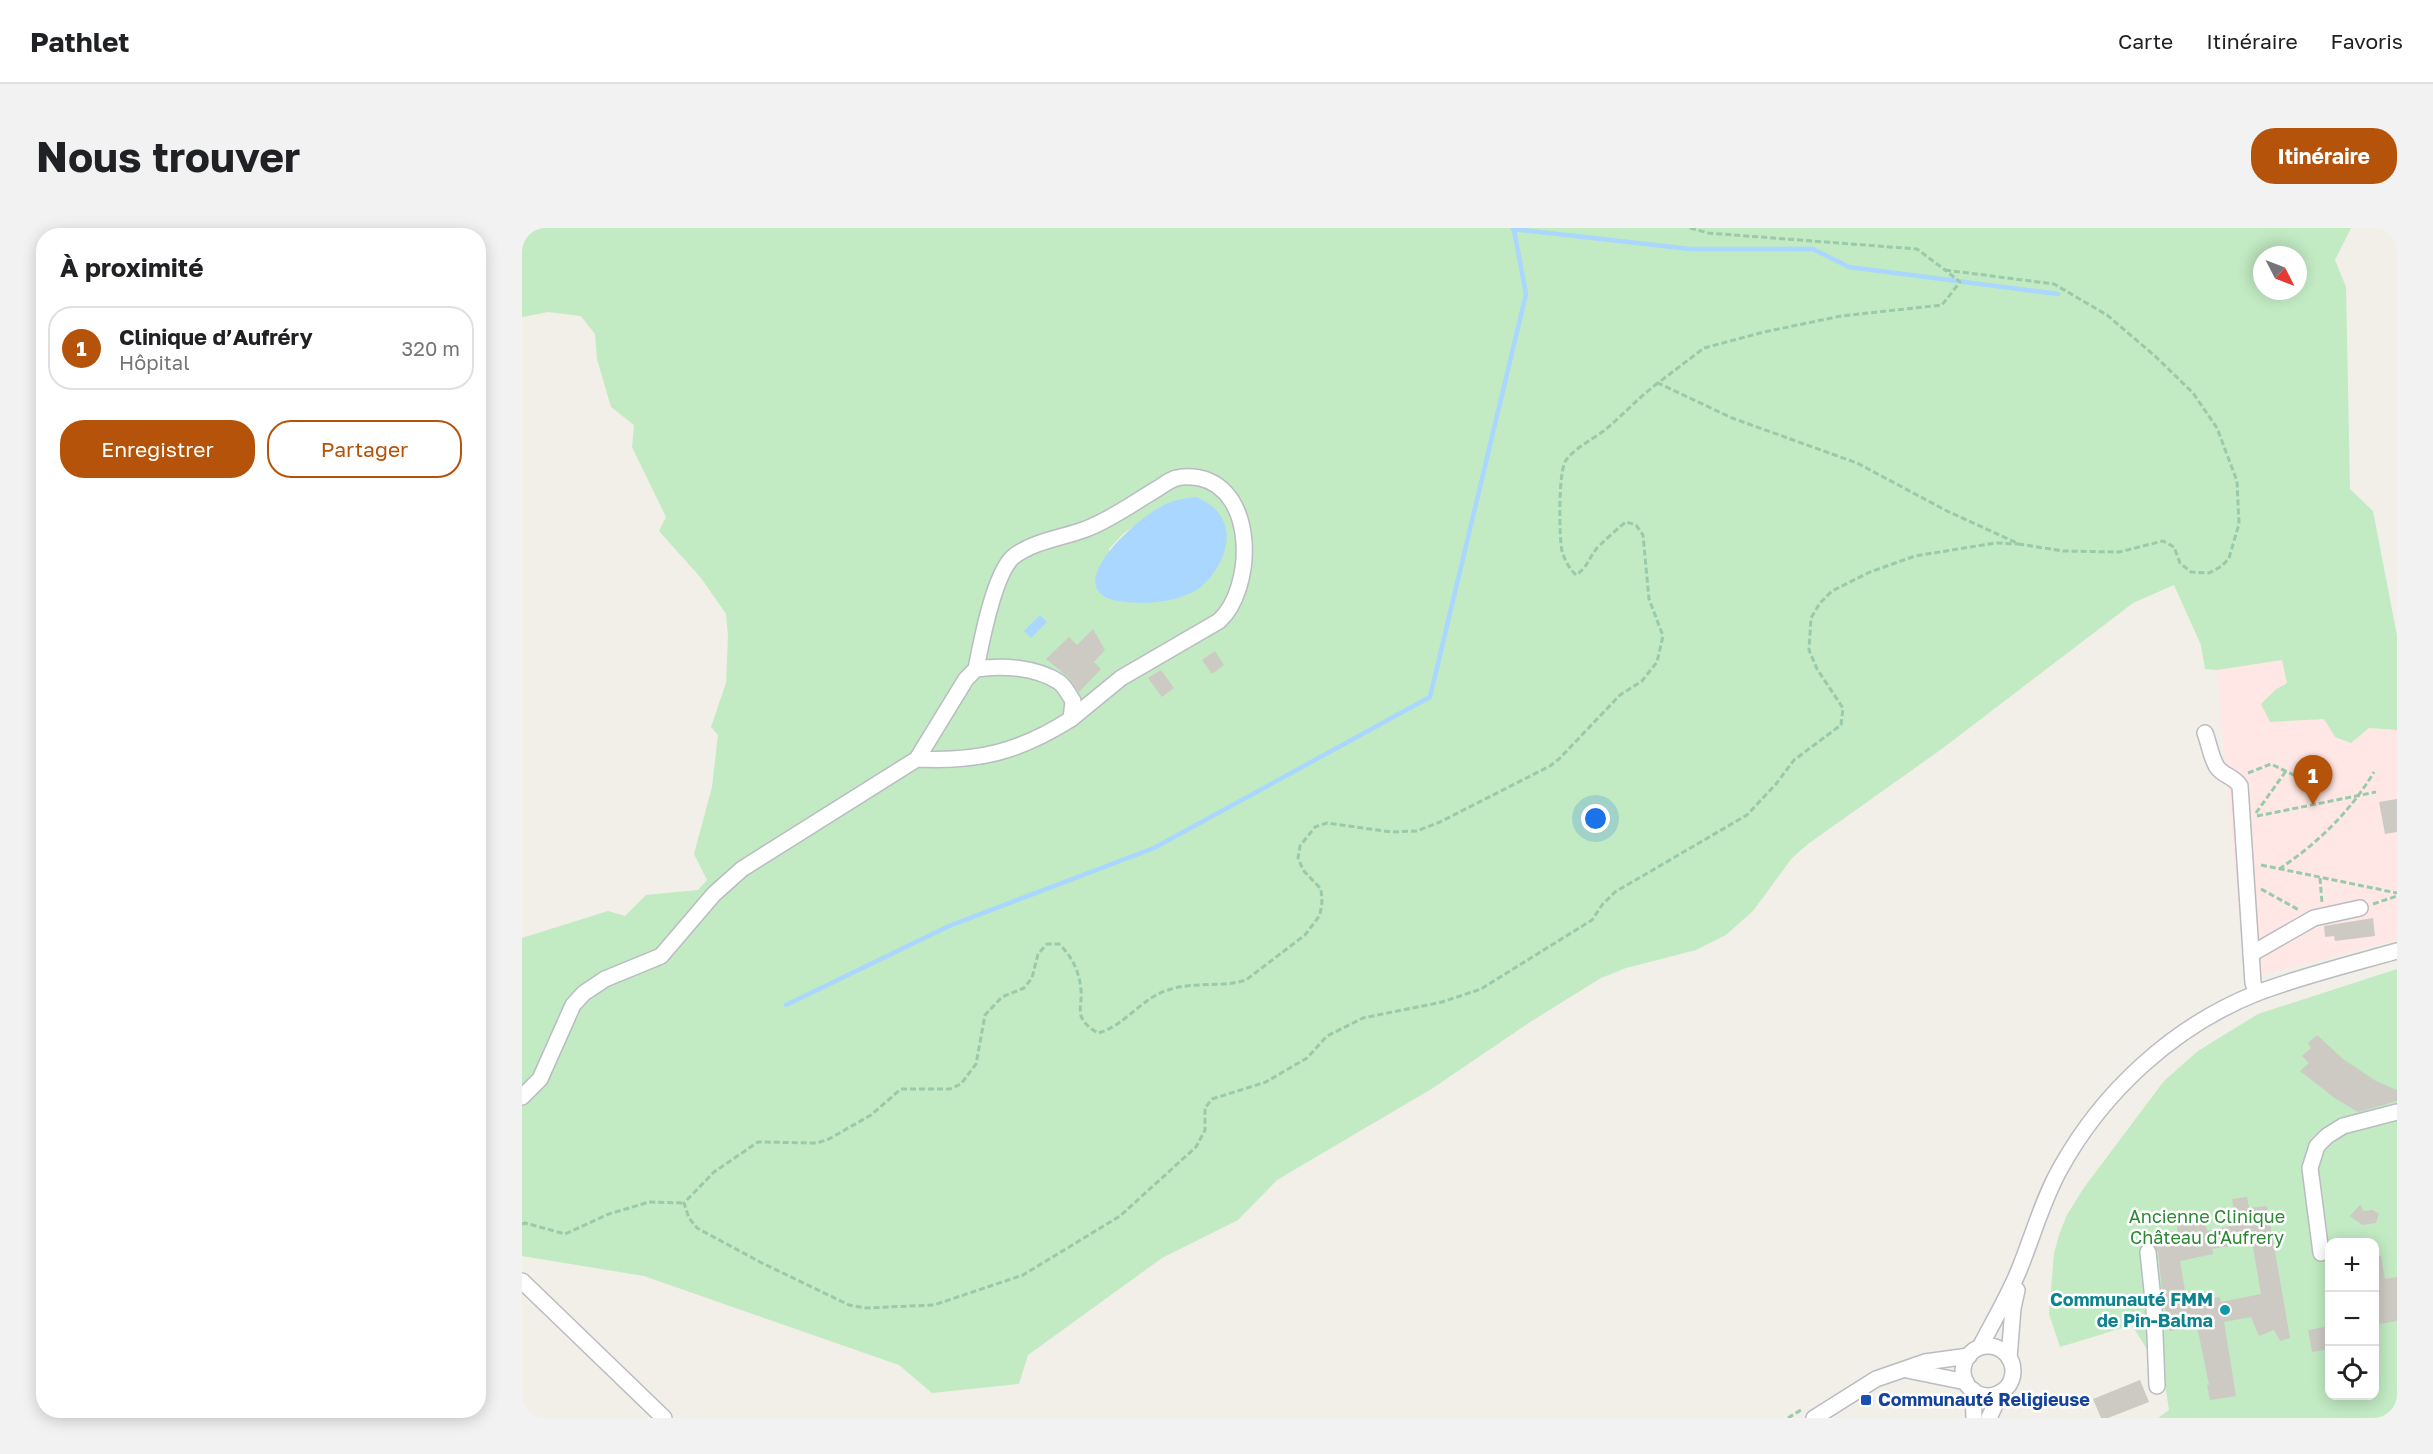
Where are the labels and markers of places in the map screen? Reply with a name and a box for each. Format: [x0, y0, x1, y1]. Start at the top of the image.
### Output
pin: 1 [2294, 756, 2332, 805]
place label: Communauté FMM de Pin-Balma [2050, 1288, 2213, 1331]
marker: Communauté FMM de Pin-Balma [2218, 1303, 2232, 1317]
place label: Communauté Religieuse [1878, 1388, 2090, 1410]
marker: Communauté Religieuse [1859, 1393, 1873, 1407]

